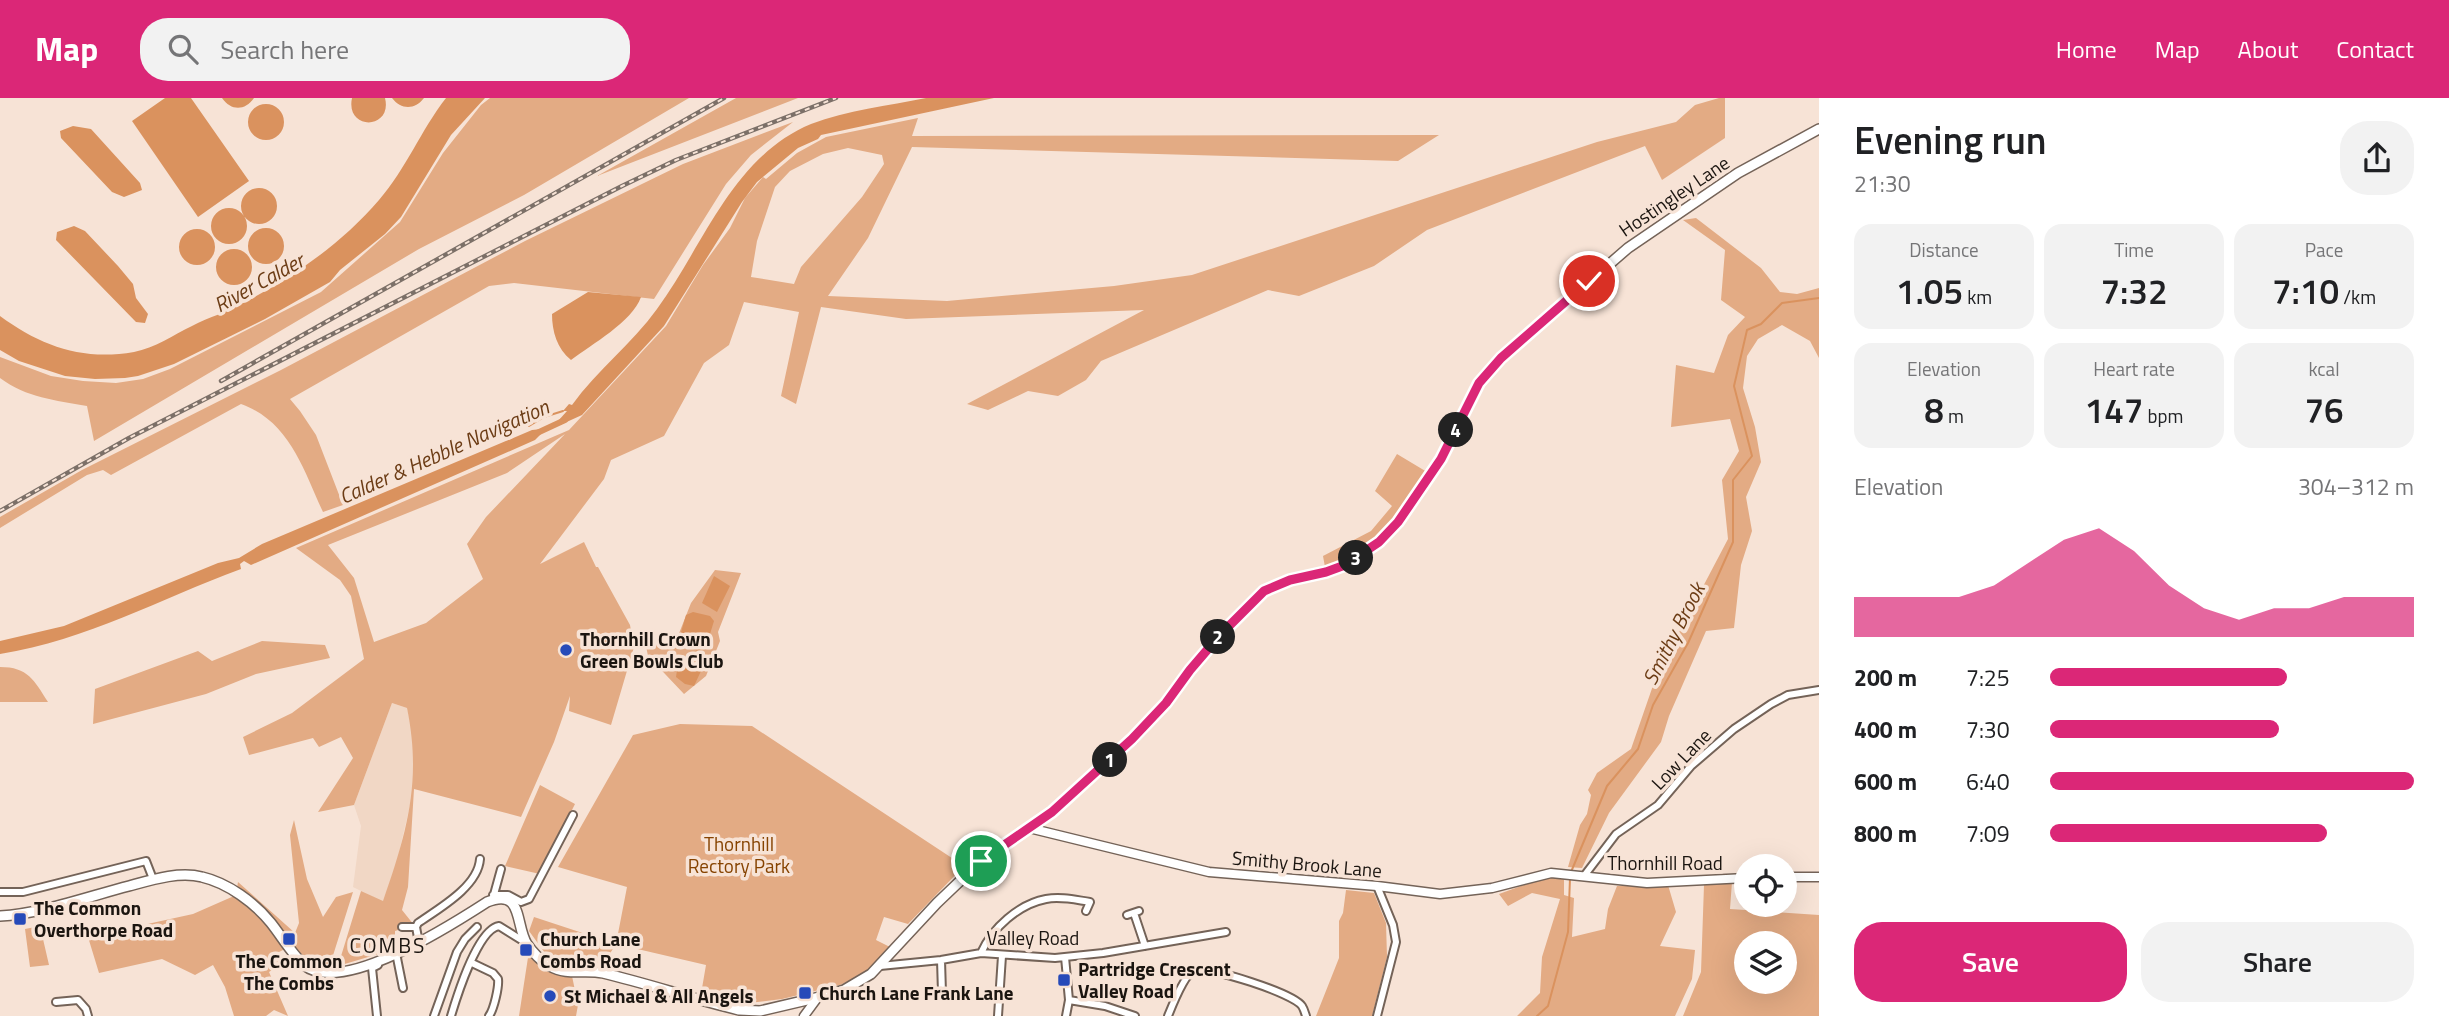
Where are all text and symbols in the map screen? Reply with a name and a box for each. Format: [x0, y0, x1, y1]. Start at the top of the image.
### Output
search box [140, 18, 630, 81]
text: Map [35, 24, 98, 74]
icon: search [164, 30, 202, 68]
text: Search here [220, 30, 349, 69]
text: Home [2056, 31, 2117, 67]
text: Map [2155, 31, 2200, 67]
text: About [2238, 31, 2298, 67]
text: Contact [2336, 31, 2414, 67]
text: Evening run [1854, 111, 2047, 169]
button: share [2340, 121, 2414, 195]
street label: Hostingley Lane [1613, 148, 1735, 243]
text: 21:30 [1854, 166, 1911, 201]
text: Distance [1909, 235, 1979, 264]
text: Time [2114, 235, 2154, 264]
text: Pace [2305, 235, 2343, 264]
water label: River Calder [208, 243, 311, 320]
pin [1559, 251, 1619, 311]
icon: check [1570, 262, 1608, 300]
text: 1.05 [1896, 264, 1963, 318]
text: 7:32 [2100, 264, 2168, 318]
text: 7:10 [2272, 264, 2339, 318]
text: km [1963, 282, 1992, 311]
text: /km [2339, 282, 2376, 311]
text: Elevation [1907, 354, 1981, 383]
text: Heart rate [2093, 354, 2175, 383]
text: kcal [2308, 354, 2340, 383]
text: 8 [1924, 383, 1944, 437]
text: 147 [2085, 383, 2143, 437]
text: 76 [2304, 383, 2344, 437]
water label: Calder & Hebble Navigation [333, 390, 554, 512]
text: m [1944, 401, 1964, 430]
text: bpm [2143, 401, 2183, 430]
pin: 4 [1438, 412, 1474, 448]
text: 4 [1450, 415, 1461, 444]
text: Elevation [1854, 469, 1943, 504]
text: 304–312 m [2298, 469, 2414, 504]
pin: 3 [1338, 540, 1374, 575]
text: 3 [1350, 543, 1361, 572]
water label: Smithy Brook [1634, 575, 1714, 690]
pin: 2 [1200, 620, 1236, 654]
text: 2 [1212, 622, 1223, 651]
place label: Thornhill Crown Green Bowls Club [580, 624, 724, 675]
marker: Thornhill Crown Green Bowls Club [558, 642, 574, 658]
text: 200 m [1854, 660, 1917, 695]
text: 7:25 [1966, 660, 2010, 695]
text: 400 m [1854, 712, 1917, 747]
text: 7:30 [1966, 712, 2010, 747]
street label: Low Lane [1644, 721, 1717, 796]
pin: 1 [1092, 742, 1128, 778]
text: 1 [1104, 745, 1115, 774]
text: 600 m [1854, 764, 1917, 799]
text: 6:40 [1966, 764, 2010, 799]
text: 800 m [1854, 816, 1917, 851]
text: 7:09 [1966, 816, 2010, 851]
park label: Thornhill Rectory Park [688, 829, 790, 880]
pin [951, 831, 1011, 891]
icon: arrive [962, 842, 1000, 880]
street label: Smithy Brook Lane [1231, 843, 1383, 884]
street label: Thornhill Road [1607, 848, 1723, 877]
map controls [1734, 854, 1797, 994]
button: locate [1734, 854, 1797, 917]
place label: The Common Overthorpe Road [34, 893, 173, 944]
marker: The Common Overthorpe Road [12, 911, 28, 927]
button: Save [1854, 922, 2127, 1002]
button: Share [2141, 922, 2414, 1002]
street label: Valley Road [987, 923, 1079, 952]
place label: Church Lane Combs Road [540, 924, 642, 975]
district label: COMBS [349, 929, 427, 961]
marker: The Common The Combs [281, 931, 297, 947]
button: layers [1734, 931, 1797, 994]
marker: Church Lane Combs Road [518, 942, 534, 958]
place label: The Common The Combs [235, 946, 343, 997]
place label: Partridge Crescent Valley Road [1078, 954, 1231, 1005]
marker: Partridge Crescent Valley Road [1056, 972, 1072, 988]
place label: Church Lane Frank Lane [819, 978, 1014, 1007]
place label: St Michael & All Angels [564, 981, 754, 1010]
marker: Church Lane Frank Lane [797, 985, 813, 1001]
marker: St Michael & All Angels [542, 988, 558, 1004]

